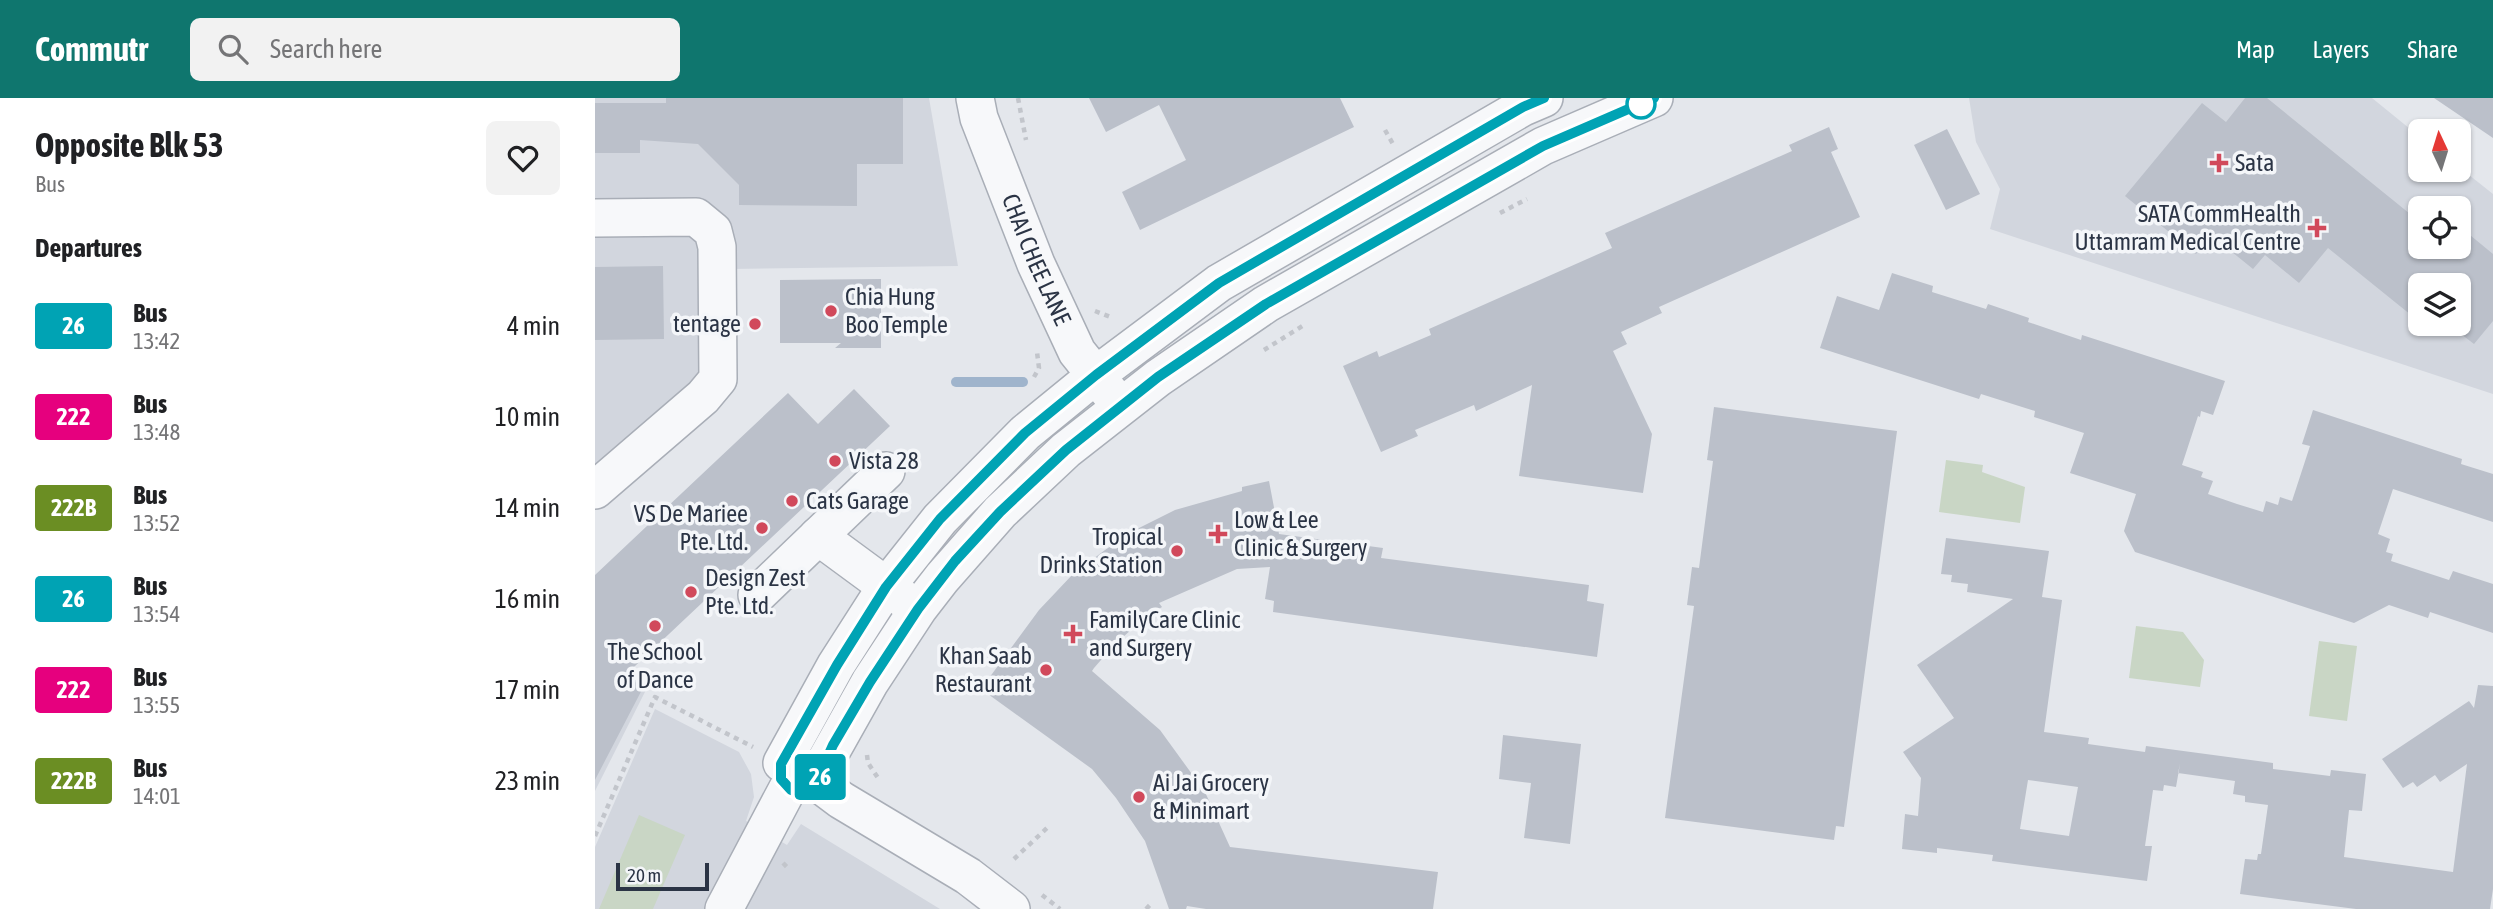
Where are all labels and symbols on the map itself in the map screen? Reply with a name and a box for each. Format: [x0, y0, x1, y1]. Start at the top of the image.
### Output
unlabelled marker [1626, 89, 1656, 119]
north arrow [2408, 119, 2471, 182]
place label: Sata [2235, 149, 2274, 176]
marker: Sata [2209, 153, 2229, 173]
street label: CHAI CHEE LANE [997, 190, 1076, 329]
place label: SATA CommHealth Uttamram Medical Centre [2075, 200, 2301, 255]
marker: SATA CommHealth Uttamram Medical Centre [2307, 218, 2327, 238]
place label: Chia Hung Boo Temple [845, 283, 948, 338]
marker: Chia Hung Boo Temple [823, 303, 839, 319]
place label: tentage [673, 310, 741, 337]
marker: tentage [747, 316, 763, 332]
place label: Vista 28 [849, 447, 919, 474]
marker: Vista 28 [827, 453, 843, 469]
place label: Cats Garage [806, 487, 909, 514]
marker: Cats Garage [784, 493, 800, 509]
place label: VS De Mariee Pte. Ltd. [634, 500, 748, 555]
place label: Low & Lee Clinic & Surgery [1234, 506, 1368, 561]
marker: VS De Mariee Pte. Ltd. [754, 520, 770, 536]
place label: Tropical Drinks Station [1039, 523, 1164, 578]
marker: Low & Lee Clinic & Surgery [1208, 524, 1228, 544]
marker: Tropical Drinks Station [1169, 543, 1185, 559]
place label: Design Zest Pte. Ltd. [705, 564, 806, 619]
marker: Design Zest Pte. Ltd. [683, 584, 699, 600]
place label: FamilyCare Clinic and Surgery [1089, 606, 1240, 661]
marker: The School of Dance [647, 618, 663, 634]
marker: FamilyCare Clinic and Surgery [1063, 624, 1083, 644]
place label: The School of Dance [607, 638, 703, 693]
place label: Khan Saab Restaurant [935, 642, 1032, 697]
marker: Khan Saab Restaurant [1038, 662, 1054, 678]
line badge: 26 [789, 754, 851, 800]
place label: Ai Jai Grocery & Minimart [1153, 769, 1269, 824]
marker: Ai Jai Grocery & Minimart [1131, 789, 1147, 805]
scale bar [616, 860, 709, 892]

